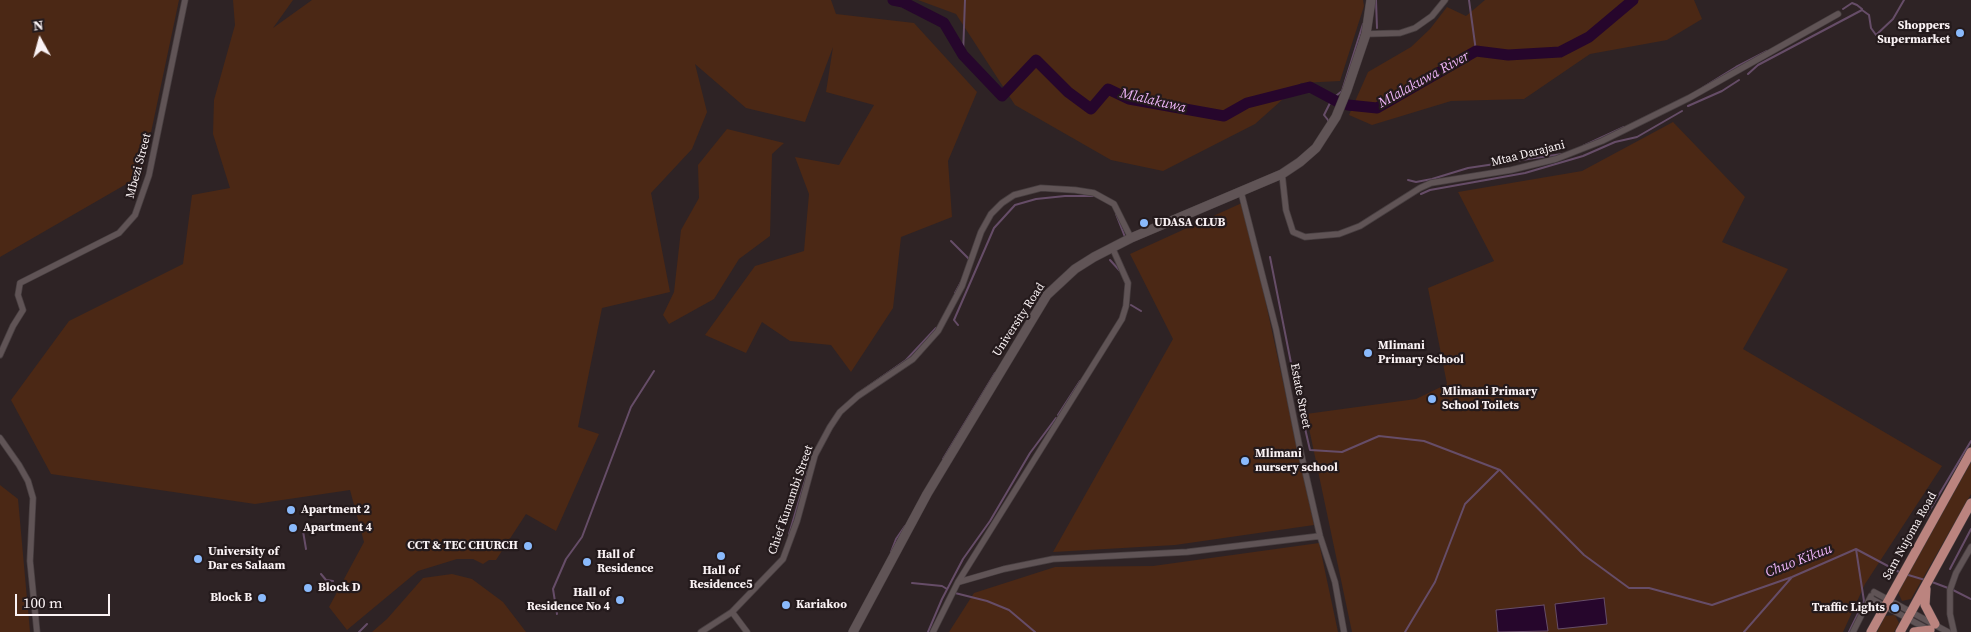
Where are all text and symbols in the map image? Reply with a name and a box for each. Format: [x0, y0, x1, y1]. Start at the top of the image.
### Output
north arrow [15, 15, 65, 65]
text: N [32, 15, 44, 36]
place label: Shoppers Supermarket [1877, 19, 1950, 47]
marker: Shoppers Supermarket [1954, 27, 1966, 39]
water label: Mlalakuwa River [1376, 48, 1472, 112]
water label: Mlalakuwa [1118, 85, 1188, 117]
street label: Mbezi Street [123, 132, 155, 200]
street label: Mtaa Darajani [1490, 138, 1566, 170]
place label: UDASA CLUB [1154, 216, 1225, 230]
marker: UDASA CLUB [1138, 217, 1150, 229]
street label: University Road [990, 281, 1048, 359]
place label: Mlimani Primary School [1378, 339, 1464, 367]
marker: Mlimani Primary School [1362, 347, 1374, 359]
street label: Estate Street [1287, 362, 1313, 430]
place label: Mlimani Primary School Toilets [1442, 385, 1537, 413]
marker: Mlimani Primary School Toilets [1426, 393, 1438, 405]
street label: Chief Kunambi Street [766, 443, 816, 557]
place label: Mlimani nursery school [1255, 447, 1338, 475]
marker: Mlimani nursery school [1239, 455, 1251, 467]
street label: Sam Nujoma Road [1880, 490, 1940, 582]
place label: Apartment 2 [301, 503, 370, 517]
marker: Apartment 2 [285, 504, 297, 516]
place label: Apartment 4 [303, 521, 372, 535]
marker: Apartment 4 [287, 522, 299, 534]
place label: CCT & TEC CHURCH [407, 539, 518, 553]
marker: CCT & TEC CHURCH [522, 540, 534, 552]
water label: Chuo Kikuu [1763, 541, 1835, 581]
place label: University of Dar es Salaam [208, 545, 285, 573]
place label: Hall of Residence [597, 548, 654, 576]
marker: Hall of Residence5 [715, 550, 727, 562]
marker: University of Dar es Salaam [192, 553, 204, 565]
marker: Hall of Residence [581, 556, 593, 568]
place label: Hall of Residence5 [689, 564, 753, 592]
place label: Block D [318, 581, 360, 595]
marker: Block D [302, 582, 314, 594]
scale bar [18, 584, 112, 616]
place label: Hall of Residence No 4 [527, 586, 610, 614]
place label: Block B [210, 591, 252, 605]
text: 100 m [23, 592, 63, 613]
marker: Block B [256, 592, 268, 604]
marker: Hall of Residence No 4 [614, 594, 626, 606]
place label: Kariakoo [796, 598, 847, 612]
marker: Kariakoo [780, 599, 792, 611]
place label: Traffic Lights [1812, 601, 1885, 615]
marker: Traffic Lights [1889, 602, 1901, 614]

